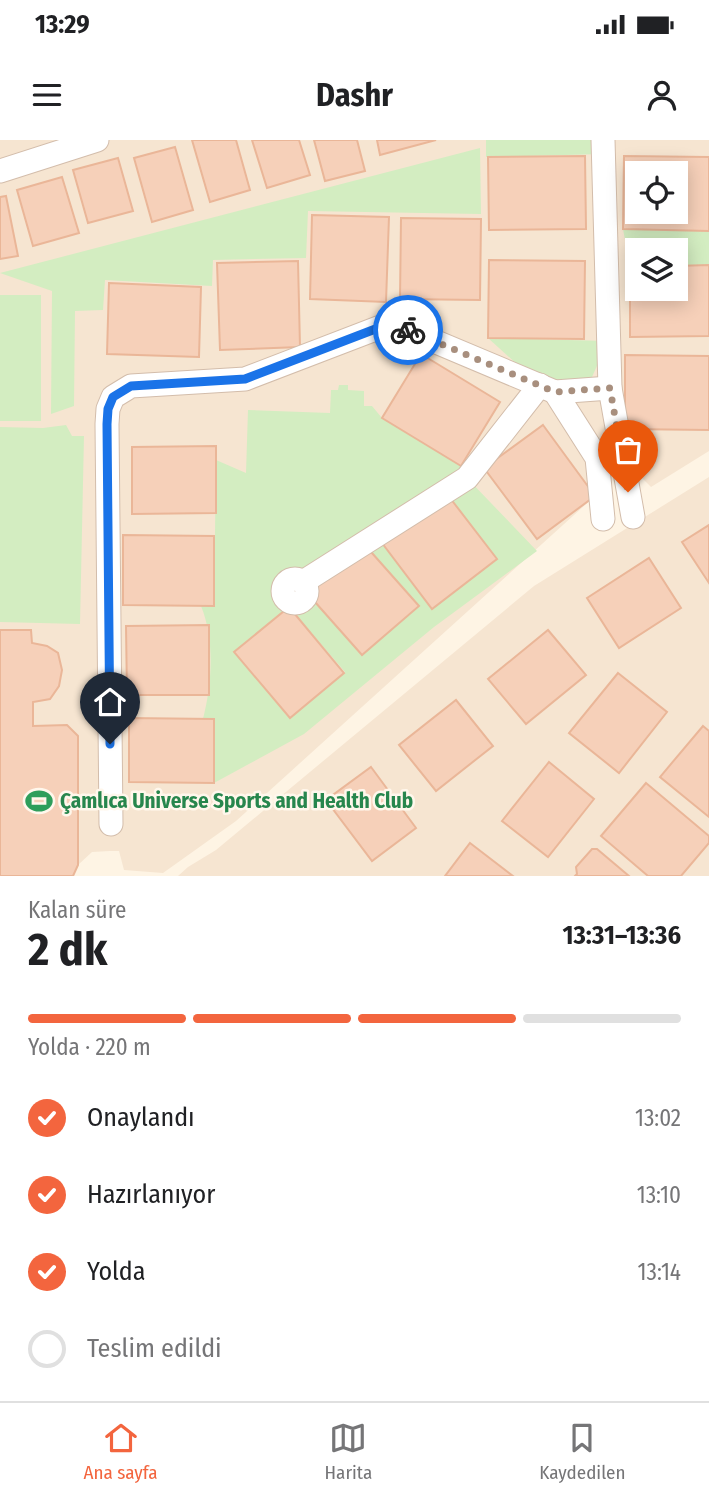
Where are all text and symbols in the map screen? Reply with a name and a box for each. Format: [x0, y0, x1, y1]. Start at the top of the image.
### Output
text: 13:29 [35, 9, 90, 40]
icon: menu [28, 76, 66, 114]
text: Dashr [316, 76, 393, 114]
icon: person [643, 76, 681, 114]
map controls [625, 161, 688, 301]
button: locate [625, 161, 688, 224]
button: layers [625, 238, 688, 301]
courier [373, 295, 443, 365]
icon: bike [389, 311, 427, 349]
pin [598, 420, 658, 492]
icon: bag [609, 431, 647, 469]
pin [80, 672, 140, 744]
icon: home [91, 683, 129, 721]
sports icon: Çamlıca Universe Sports and Health Club [24, 786, 54, 816]
place label: Çamlıca Universe Sports and Health Club [60, 788, 413, 814]
text: Kalan süre [28, 896, 126, 924]
text: 13:31–13:36 [562, 920, 681, 951]
text: 2 dk [28, 922, 107, 977]
text: Yolda · 220 m [28, 1033, 151, 1061]
icon: check [28, 1099, 66, 1137]
text: Onaylandı [87, 1102, 195, 1133]
text: 13:02 [635, 1104, 681, 1132]
icon: check [28, 1176, 66, 1214]
text: Hazırlanıyor [87, 1179, 215, 1210]
text: 13:10 [637, 1181, 681, 1209]
icon: check [28, 1253, 66, 1291]
text: Yolda [87, 1256, 146, 1287]
text: 13:14 [638, 1258, 681, 1286]
text: Teslim edildi [87, 1333, 222, 1364]
tab: Ana sayfa [84, 1419, 158, 1484]
tab: Harita [325, 1419, 372, 1484]
tab: Kaydedilen [539, 1419, 625, 1484]

